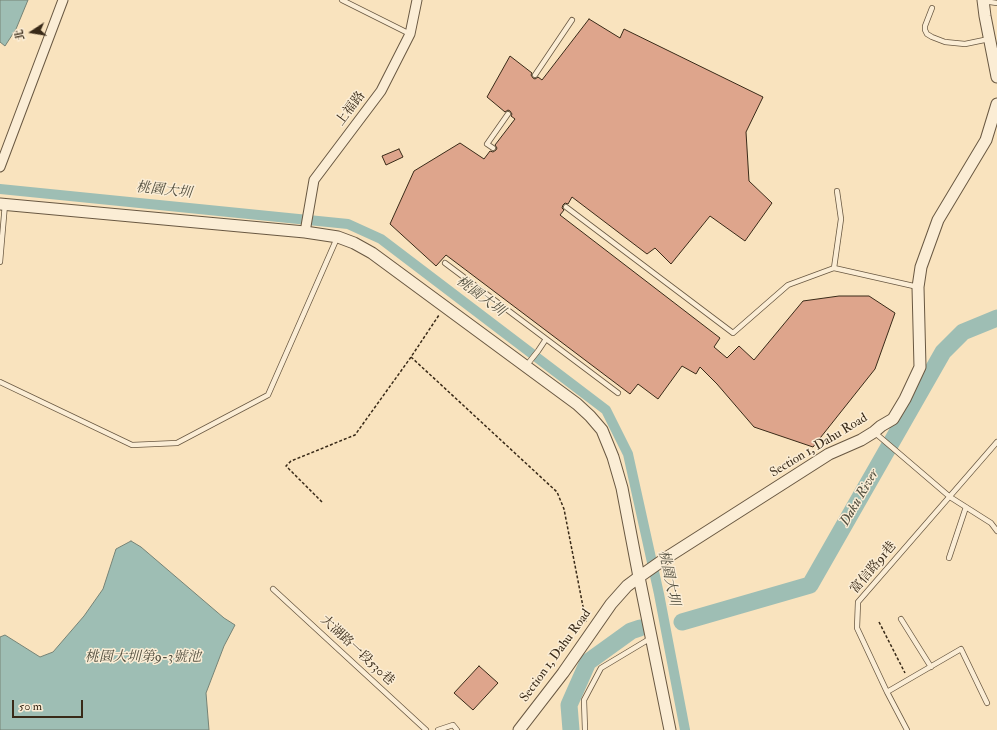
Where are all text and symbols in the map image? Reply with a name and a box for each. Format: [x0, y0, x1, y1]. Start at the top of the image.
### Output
north arrow [12, 12, 52, 52]
text: 北 [12, 28, 27, 41]
street label: 上福路 [333, 89, 369, 129]
water label: 桃園大圳 [135, 180, 193, 202]
water label: 桃園大圳 [453, 273, 507, 321]
street label: Section 1, Dahu Road [767, 411, 871, 481]
water label: Daku River [837, 467, 883, 529]
street label: 富信路91巷 [848, 539, 900, 597]
water label: 桃園大圳 [654, 549, 682, 607]
street label: Section 1, Dahu Road [517, 607, 595, 705]
street label: 大湖路一段530巷 [317, 613, 397, 689]
water label: 桃園大圳第9-3號池 [85, 650, 201, 666]
scale bar [14, 692, 85, 718]
text: 50 m [19, 699, 42, 714]

